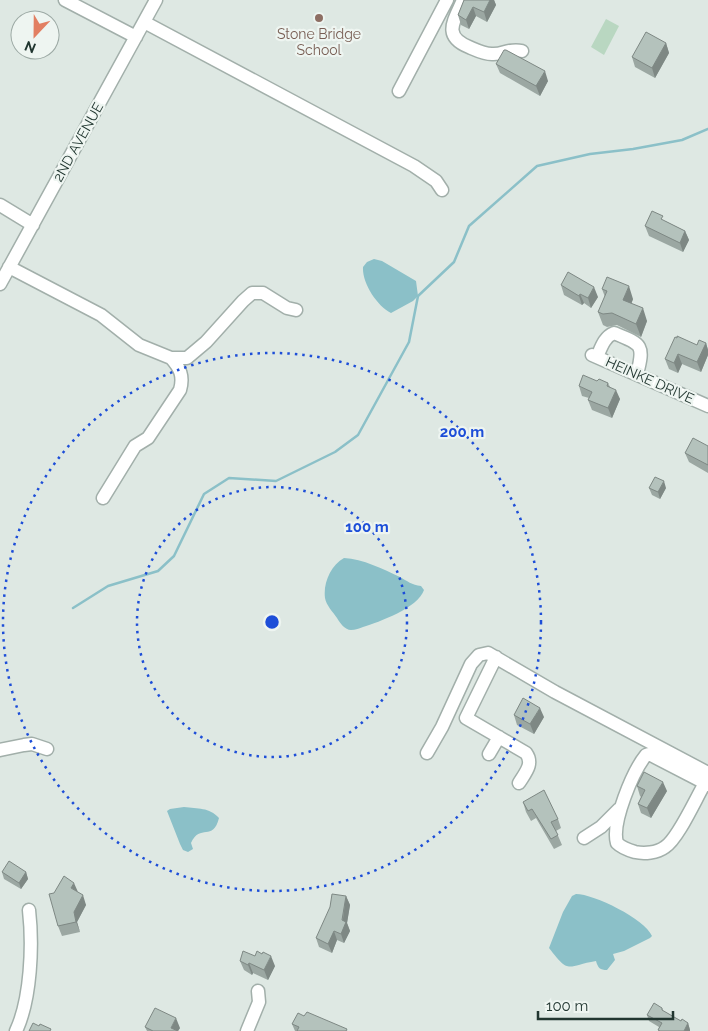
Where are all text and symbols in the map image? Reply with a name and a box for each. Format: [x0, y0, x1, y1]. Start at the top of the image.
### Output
north arrow [10, 10, 60, 60]
marker: Stone Bridge School [313, 12, 325, 24]
place label: Stone Bridge School [277, 26, 361, 58]
text: N [22, 38, 38, 56]
street label: 2ND AVENUE [50, 100, 106, 184]
street label: HEINKE DRIVE [603, 353, 697, 407]
text: 200 m [440, 423, 484, 441]
text: 100 m [345, 518, 389, 536]
centre of rings [263, 613, 281, 631]
scale bar [538, 988, 673, 1020]
text: 100 m [546, 997, 588, 1015]

